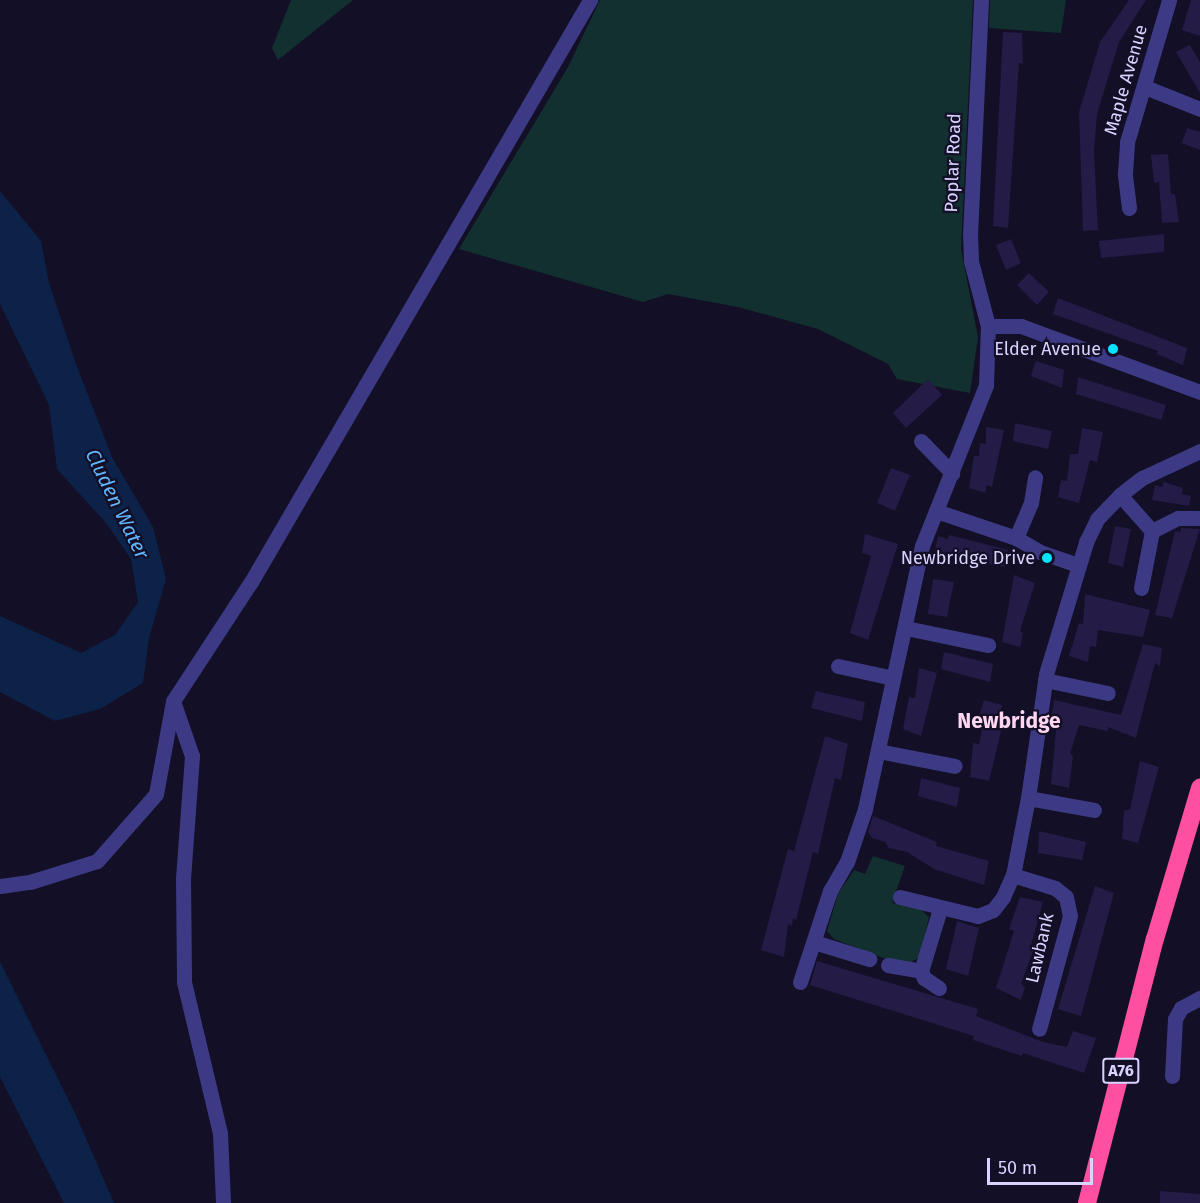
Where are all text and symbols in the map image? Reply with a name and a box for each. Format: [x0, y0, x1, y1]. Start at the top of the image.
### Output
street label: Maple Avenue [1100, 22, 1152, 138]
street label: Poplar Road [940, 113, 966, 213]
place label: Elder Avenue [994, 338, 1101, 360]
marker: Elder Avenue [1106, 342, 1120, 356]
water label: Cluden Water [80, 445, 154, 563]
place label: Newbridge Drive [901, 547, 1035, 569]
marker: Newbridge Drive [1040, 551, 1054, 565]
district label: Newbridge [957, 708, 1061, 734]
street label: Lawbank [1021, 911, 1059, 985]
road number: A76 [1102, 1058, 1140, 1084]
scale bar [990, 1146, 1096, 1184]
text: 50 m [998, 1157, 1037, 1179]

